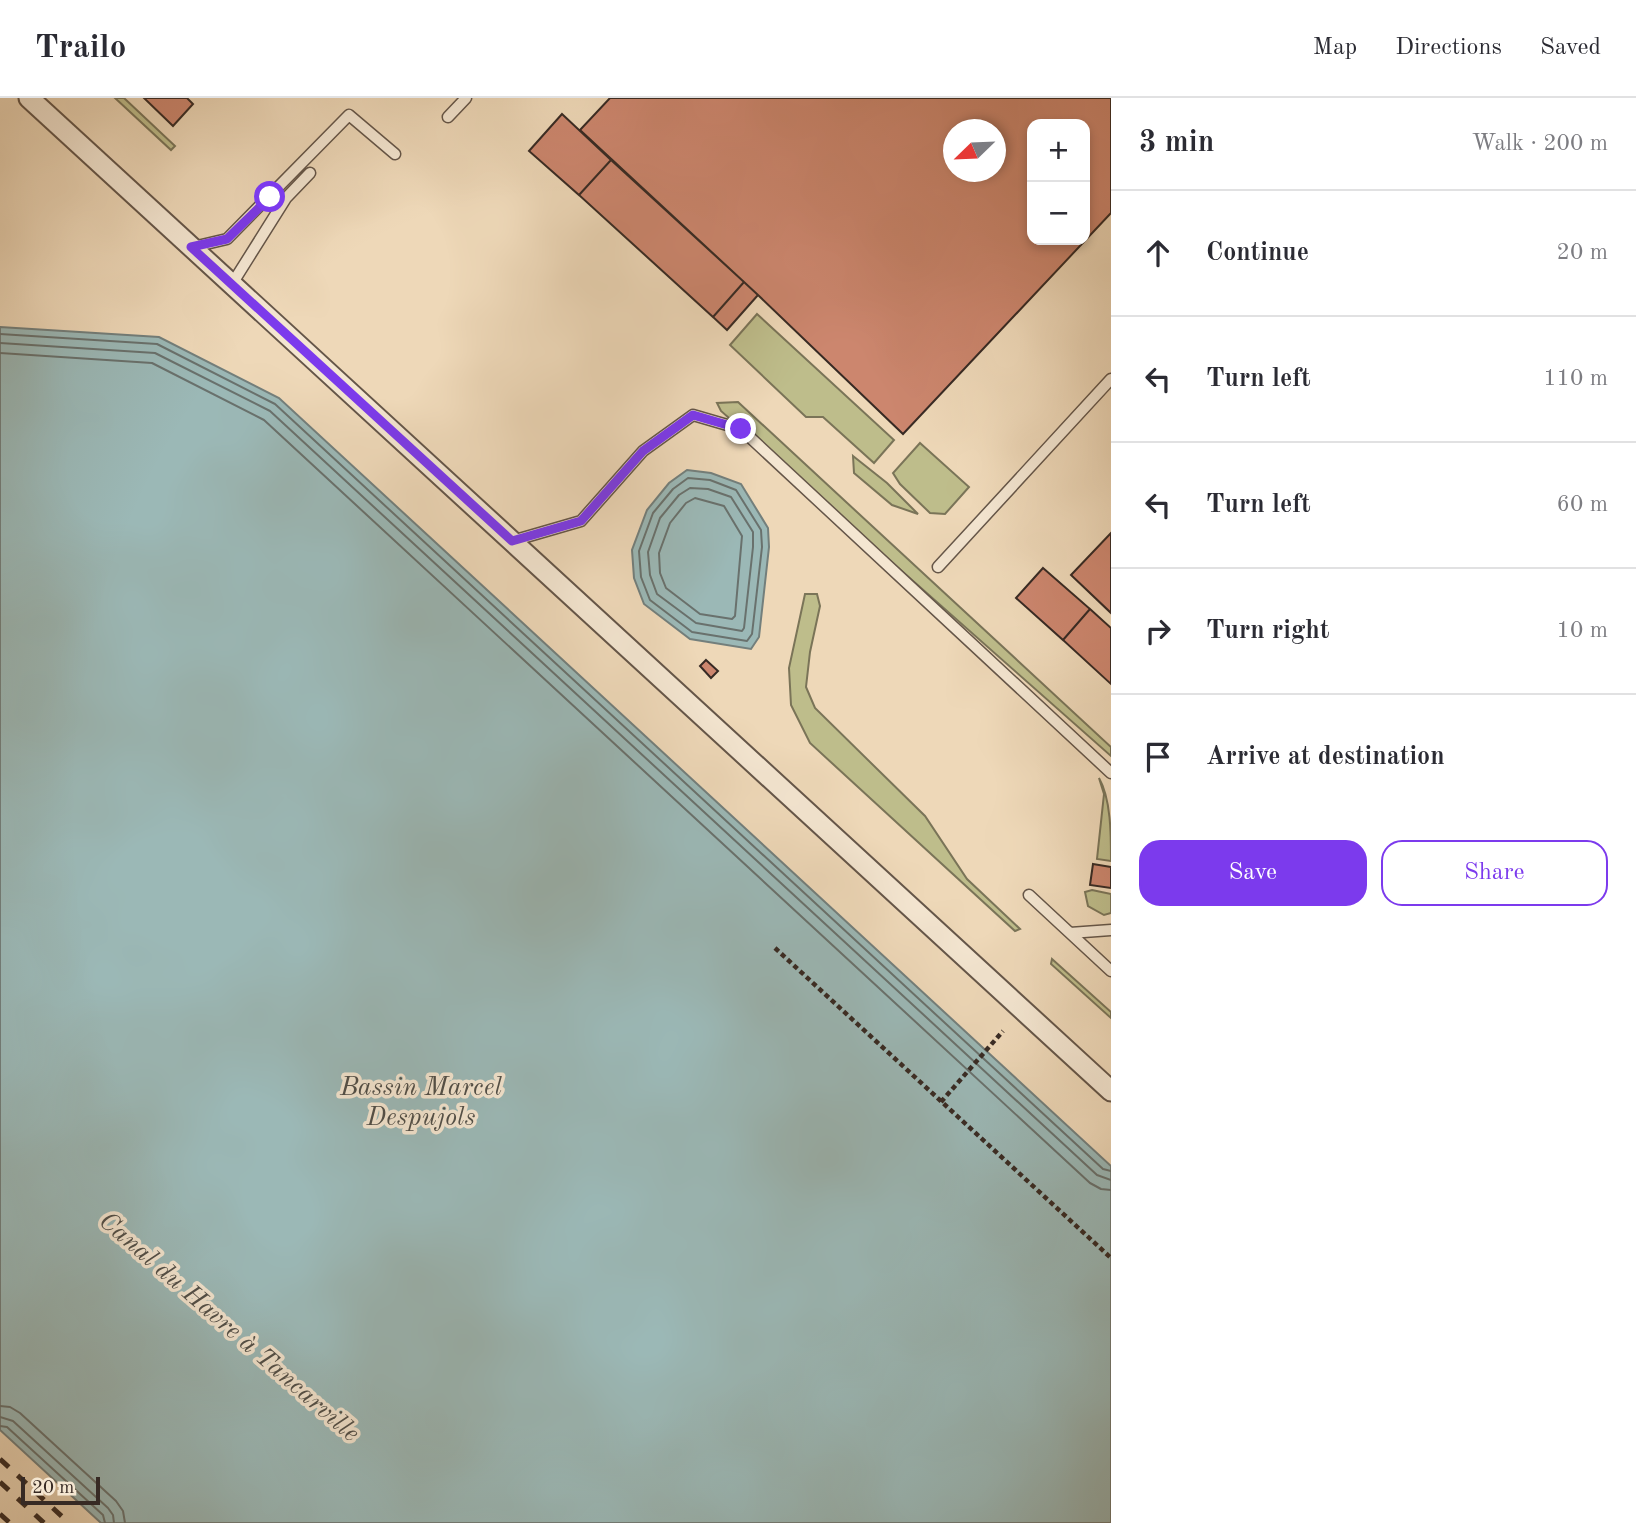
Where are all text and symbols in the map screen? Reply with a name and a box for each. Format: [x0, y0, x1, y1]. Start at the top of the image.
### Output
text: Trailo [35, 32, 126, 65]
text: Map [1313, 36, 1357, 60]
text: Directions [1395, 36, 1502, 60]
text: Saved [1540, 36, 1601, 60]
north arrow [943, 119, 1006, 182]
map controls [1027, 119, 1090, 245]
button: + [1027, 119, 1090, 182]
text: 3 min [1139, 128, 1214, 158]
text: Walk · 200 m [1472, 132, 1608, 155]
route start [254, 181, 285, 212]
button: − [1027, 182, 1090, 245]
icon: ahead [1139, 234, 1177, 272]
text: Continue [1206, 240, 1309, 266]
text: 20 m [1557, 241, 1608, 264]
icon: left [1139, 360, 1177, 398]
text: Turn left [1206, 366, 1311, 392]
text: 110 m [1543, 367, 1608, 390]
route end [725, 413, 756, 444]
icon: left [1139, 486, 1177, 524]
text: Turn left [1206, 492, 1311, 518]
text: 60 m [1557, 493, 1608, 516]
icon: right [1139, 612, 1177, 650]
text: Turn right [1206, 618, 1329, 644]
text: 10 m [1557, 619, 1608, 642]
icon: arrive [1139, 738, 1177, 776]
text: Arrive at destination [1206, 744, 1445, 770]
button: Save [1139, 840, 1367, 906]
button: Share [1381, 840, 1608, 906]
water label: Bassin Marcel Despujols [339, 1075, 503, 1131]
water label: Canal du Havre à Tancarville [94, 1208, 364, 1447]
scale bar [21, 1474, 100, 1506]
text: 20 m [32, 1479, 74, 1498]

